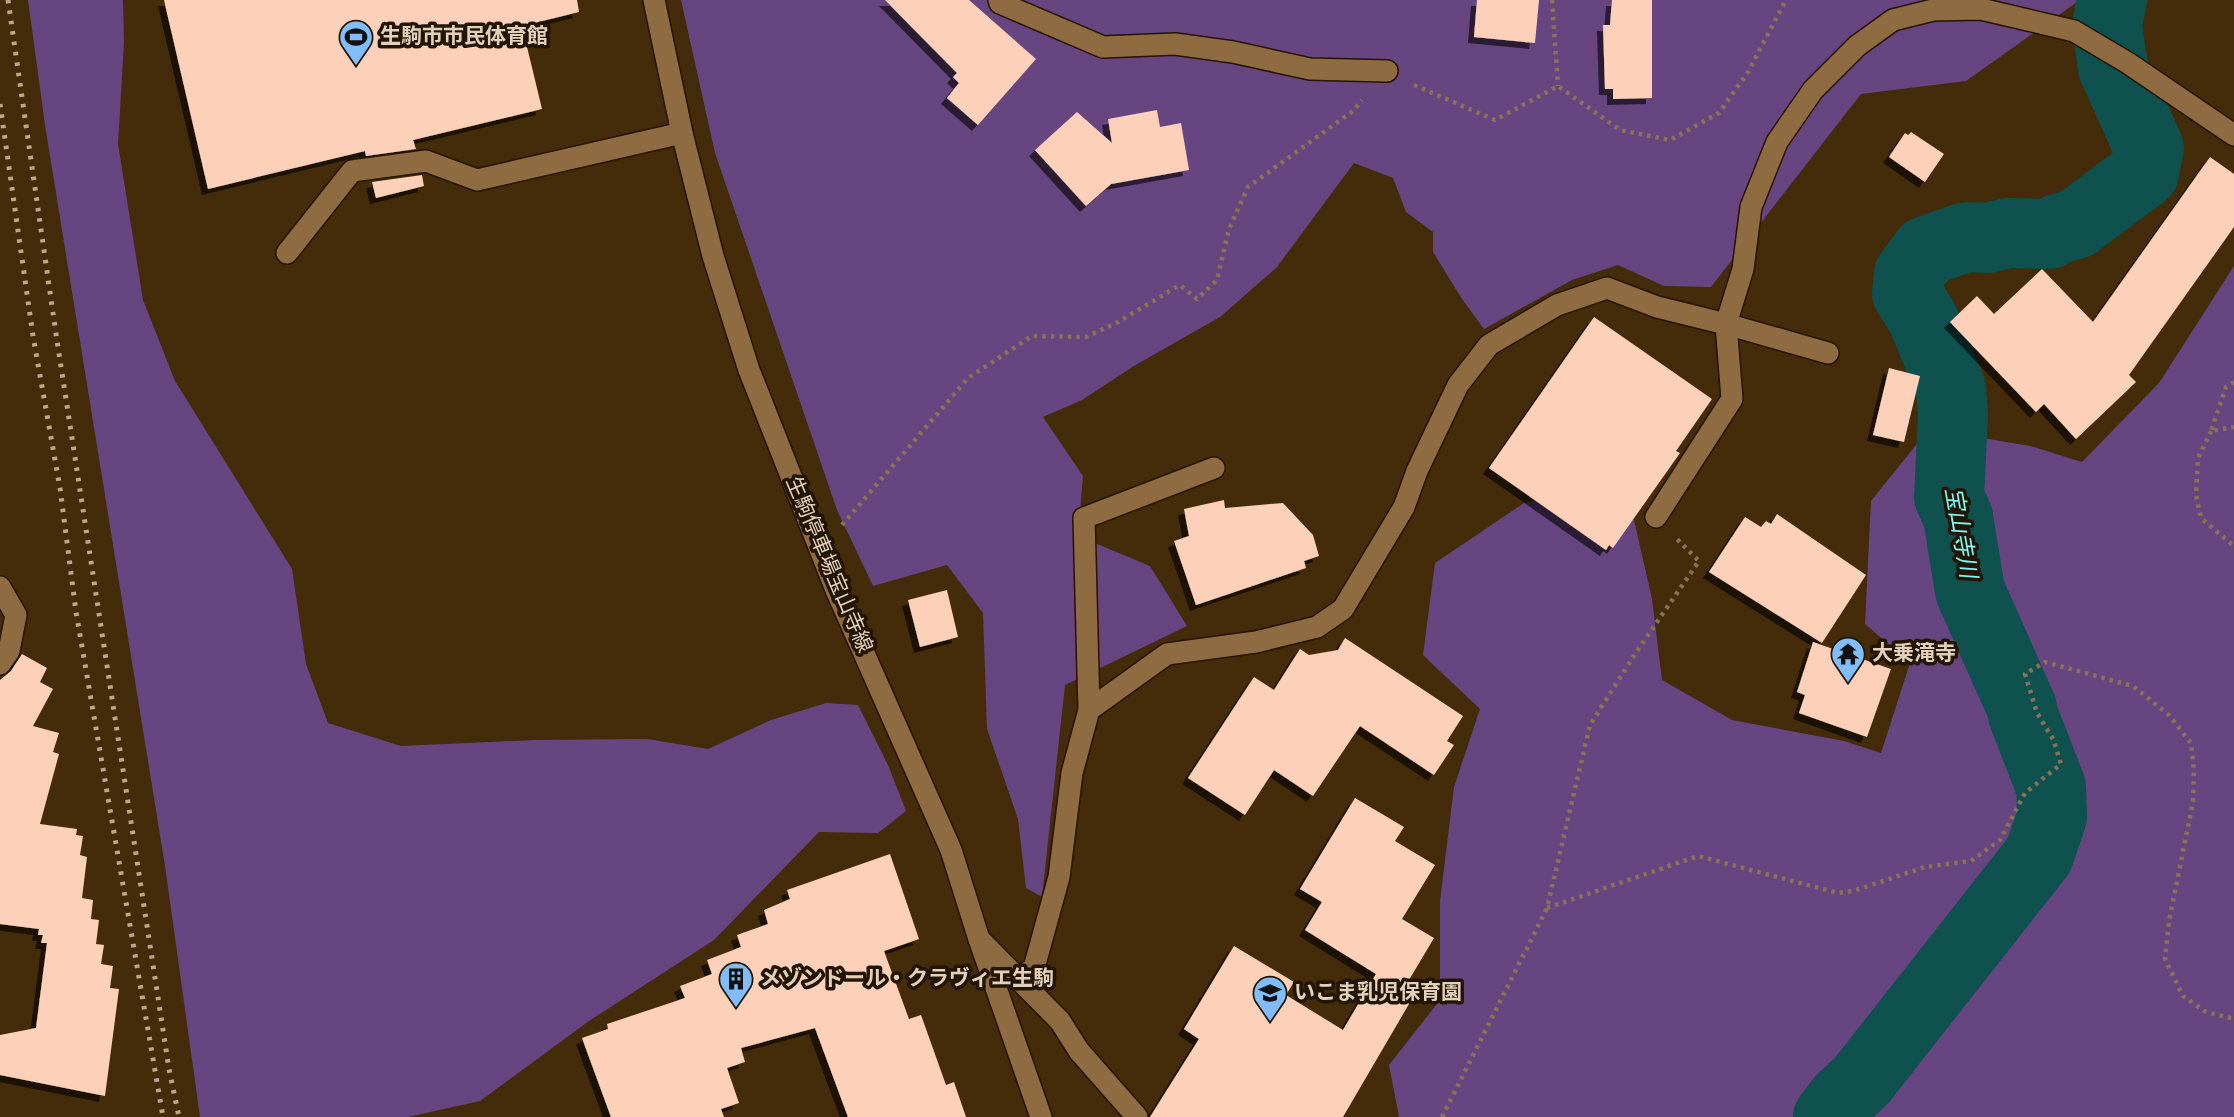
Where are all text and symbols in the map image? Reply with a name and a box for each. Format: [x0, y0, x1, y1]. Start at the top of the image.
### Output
sports icon: 生駒市市民体育館 [337, 18, 375, 67]
place label: 生駒市市民体育館 [380, 24, 548, 51]
street label: 生駒停車場宝山寺線 [779, 473, 877, 657]
water label: 宝山寺川 [1937, 485, 1982, 584]
temple icon: 大乗滝寺 [1829, 635, 1867, 684]
place label: 大乗滝寺 [1872, 641, 1956, 668]
building icon: メゾンドール・クラヴィエ生駒 [717, 960, 755, 1009]
place label: メゾンドール・クラヴィエ生駒 [760, 966, 1054, 993]
school or university icon: いこま乳児保育園 [1251, 974, 1289, 1023]
place label: いこま乳児保育園 [1294, 980, 1462, 1007]

